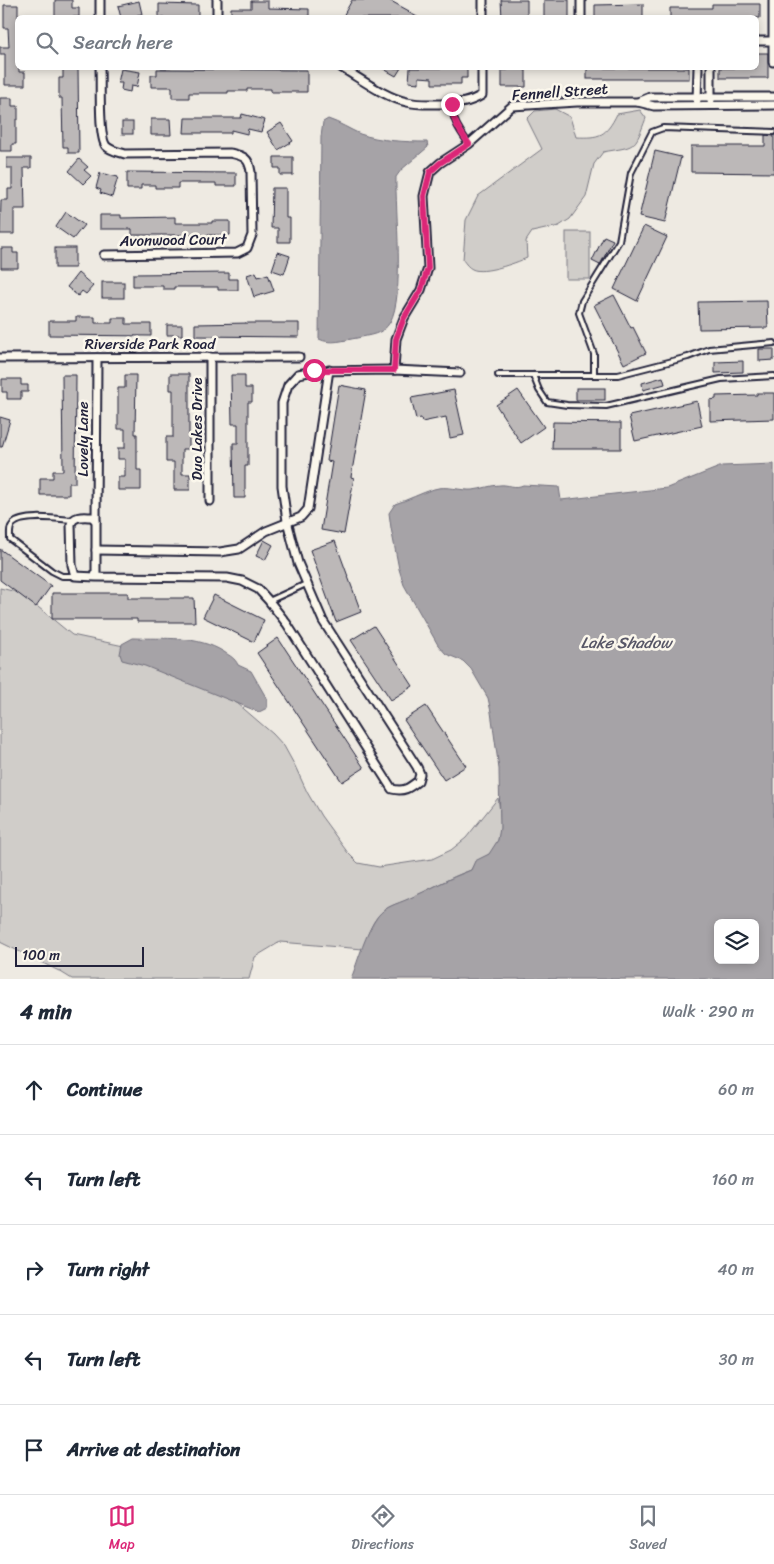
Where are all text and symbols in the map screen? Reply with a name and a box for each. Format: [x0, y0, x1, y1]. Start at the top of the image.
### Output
search box [15, 15, 759, 70]
text: Search here [73, 26, 173, 59]
icon: search [33, 29, 61, 57]
street label: Fennell Street [511, 76, 609, 108]
route end [441, 93, 464, 116]
street label: Avonwood Court [118, 226, 228, 254]
street label: Riverside Park Road [85, 331, 216, 357]
route start [303, 359, 326, 382]
street label: Duo Lakes Drive [184, 378, 210, 480]
street label: Lovely Lane [70, 401, 96, 477]
water label: Lake Shadow [581, 628, 673, 657]
map controls [714, 919, 759, 964]
button: layers [714, 919, 759, 964]
text: 100 m [22, 943, 60, 968]
scale bar [15, 944, 144, 967]
text: 4 min [20, 993, 72, 1031]
text: Walk · 290 m [662, 997, 754, 1026]
text: Continue [67, 1073, 143, 1106]
text: 60 m [718, 1075, 754, 1104]
icon: ahead [20, 1076, 48, 1104]
text: Turn left [67, 1163, 140, 1196]
text: 160 m [711, 1165, 754, 1194]
icon: left [20, 1166, 48, 1194]
text: Turn right [67, 1253, 149, 1286]
text: 40 m [717, 1255, 754, 1284]
icon: right [20, 1256, 48, 1284]
text: Turn left [67, 1343, 140, 1376]
text: 30 m [719, 1345, 754, 1374]
icon: left [20, 1346, 48, 1374]
text: Arrive at destination [67, 1433, 240, 1466]
icon: arrive [20, 1436, 48, 1464]
tab: Map [108, 1502, 136, 1557]
tab: Directions [351, 1502, 414, 1557]
tab: Saved [629, 1502, 666, 1557]

